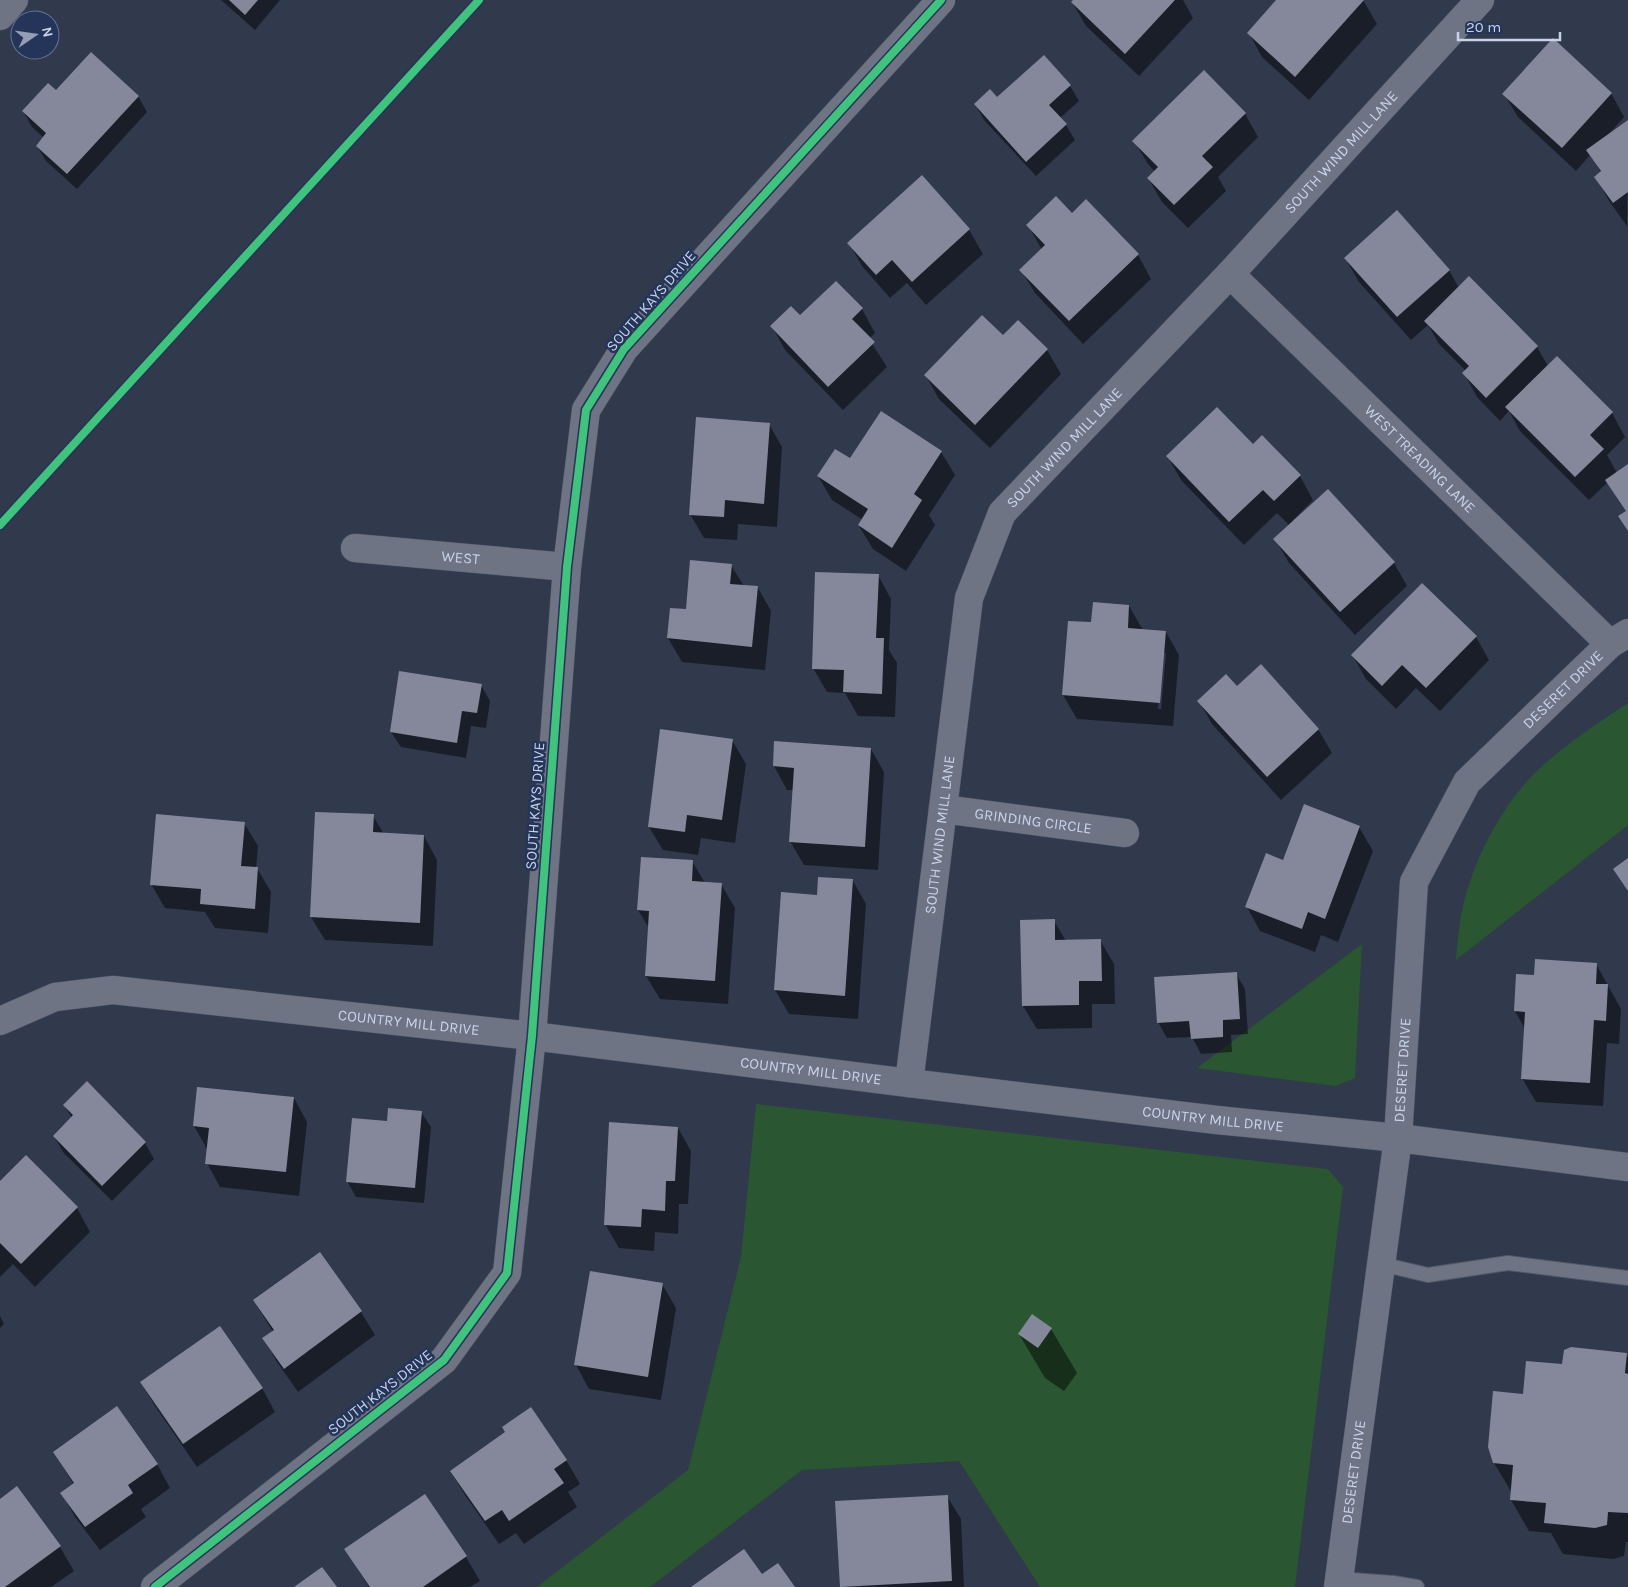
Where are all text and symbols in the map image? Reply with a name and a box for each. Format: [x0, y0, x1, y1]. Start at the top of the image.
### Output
north arrow [10, 10, 60, 60]
scale bar [1458, 10, 1560, 42]
text: 20 m [1466, 18, 1501, 36]
text: N [38, 25, 57, 39]
street label: SOUTH WIND MILL LANE [1281, 87, 1402, 217]
street label: SOUTH KAYS DRIVE [602, 247, 700, 355]
street label: SOUTH WIND MILL LANE [1003, 384, 1126, 512]
street label: WEST TREADING LANE [1361, 401, 1479, 517]
street label: WEST [441, 547, 481, 568]
street label: DESERET DRIVE [1519, 647, 1607, 732]
street label: SOUTH KAYS DRIVE [522, 742, 548, 870]
street label: SOUTH WIND MILL LANE [921, 754, 958, 915]
street label: GRINDING CIRCLE [973, 804, 1093, 838]
street label: COUNTRY MILL DRIVE [337, 1006, 480, 1039]
street label: DESERET DRIVE [1390, 1017, 1414, 1123]
street label: COUNTRY MILL DRIVE [739, 1053, 883, 1088]
street label: COUNTRY MILL DRIVE [1141, 1102, 1285, 1136]
street label: SOUTH KAYS DRIVE [324, 1346, 436, 1438]
street label: DESERET DRIVE [1338, 1419, 1369, 1525]

